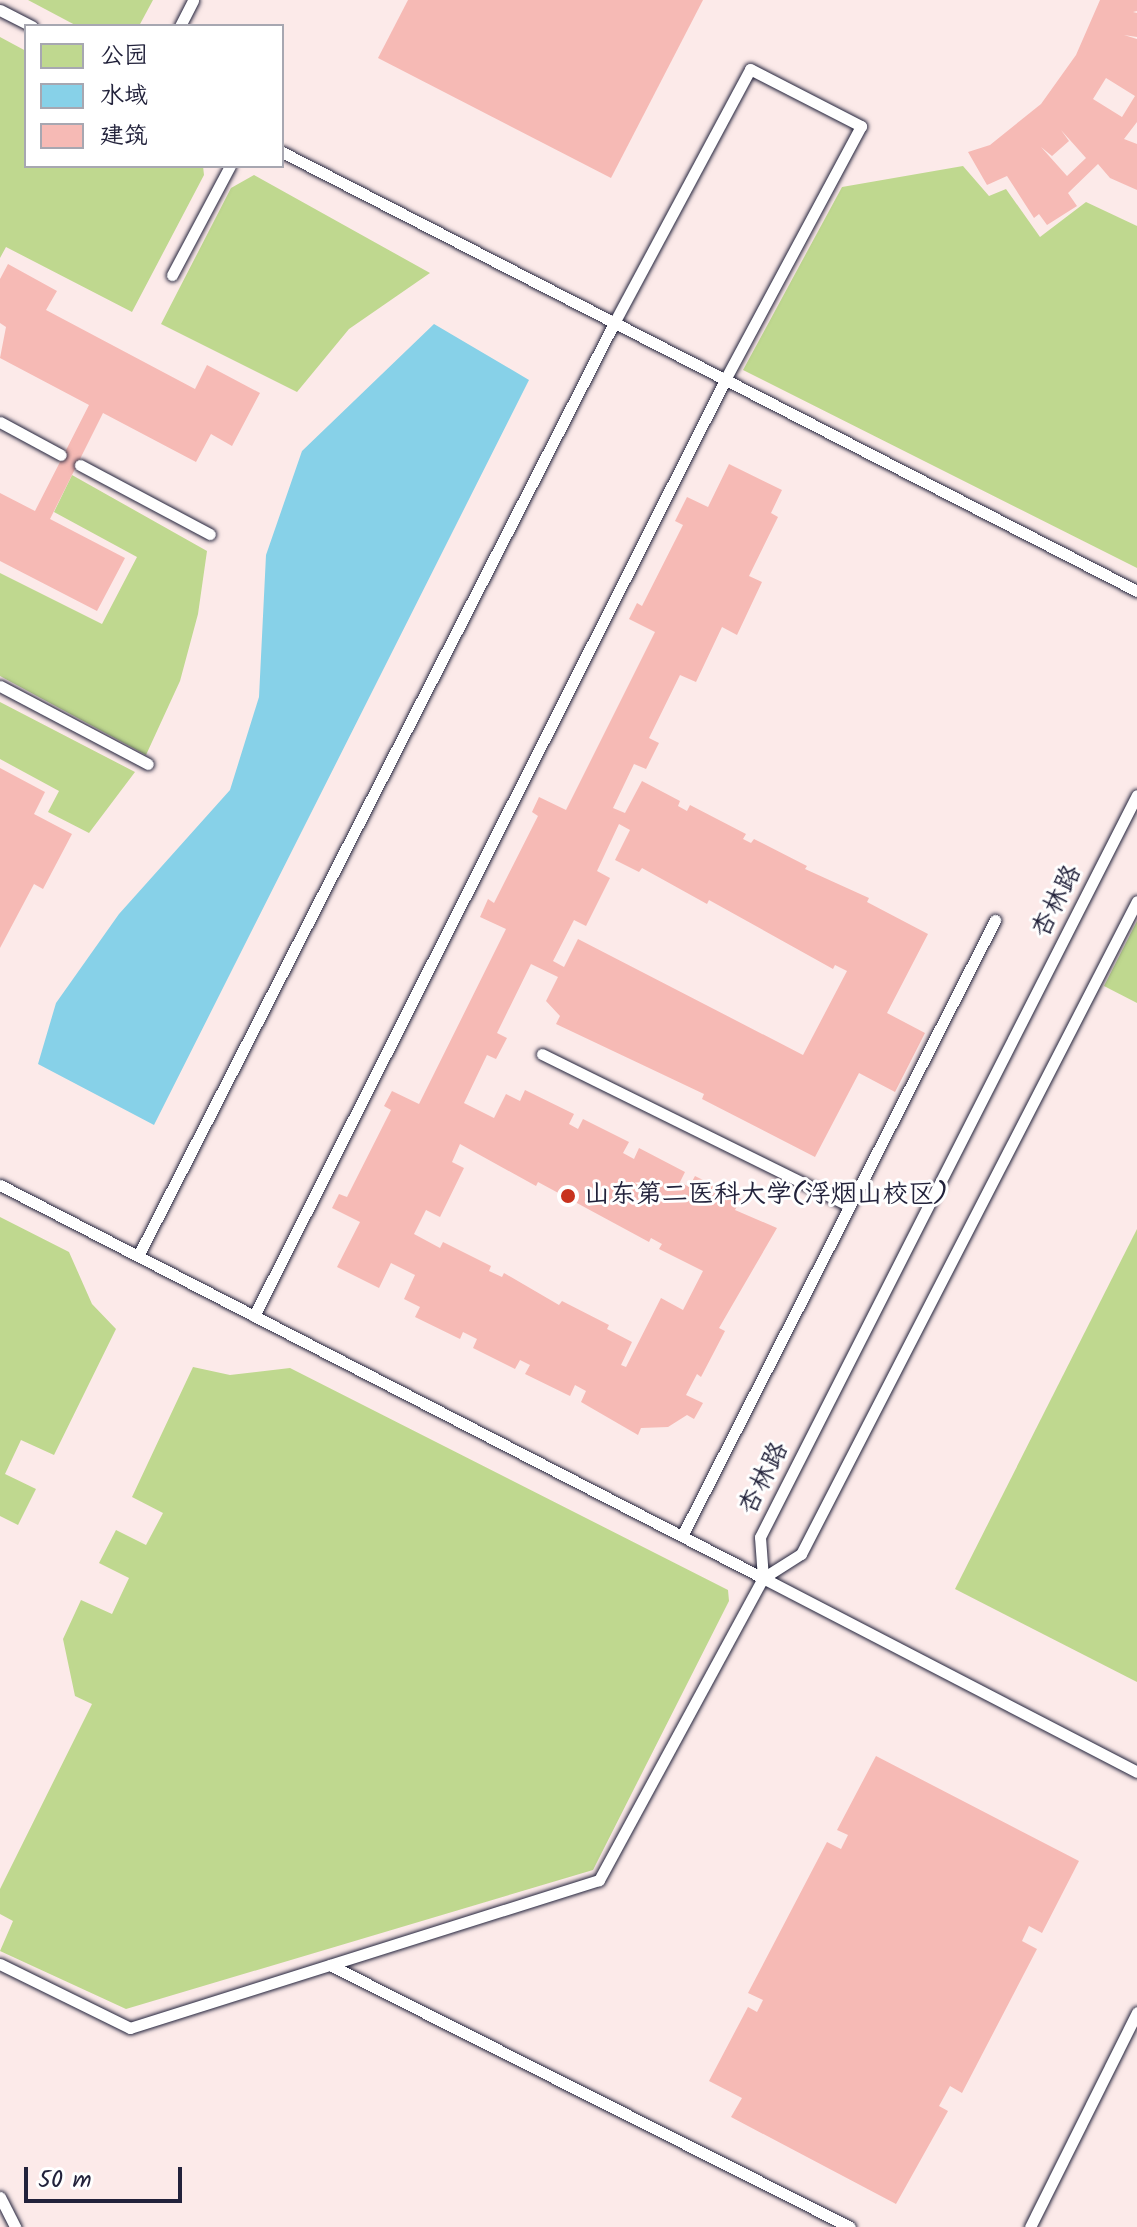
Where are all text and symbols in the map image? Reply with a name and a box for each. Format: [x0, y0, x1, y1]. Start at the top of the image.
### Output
legend [24, 24, 284, 168]
text: 公园 [100, 37, 148, 76]
text: 水域 [100, 77, 148, 116]
text: 建筑 [100, 117, 148, 156]
street label: 杏林路 [1026, 860, 1090, 944]
place label: 山东第二医科大学(浮烟山校区) [584, 1180, 948, 1212]
marker: 山东第二医科大学(浮烟山校区) [559, 1187, 577, 1205]
street label: 杏林路 [733, 1437, 797, 1521]
scale bar [28, 2151, 186, 2201]
text: 50 m [38, 2161, 92, 2200]

